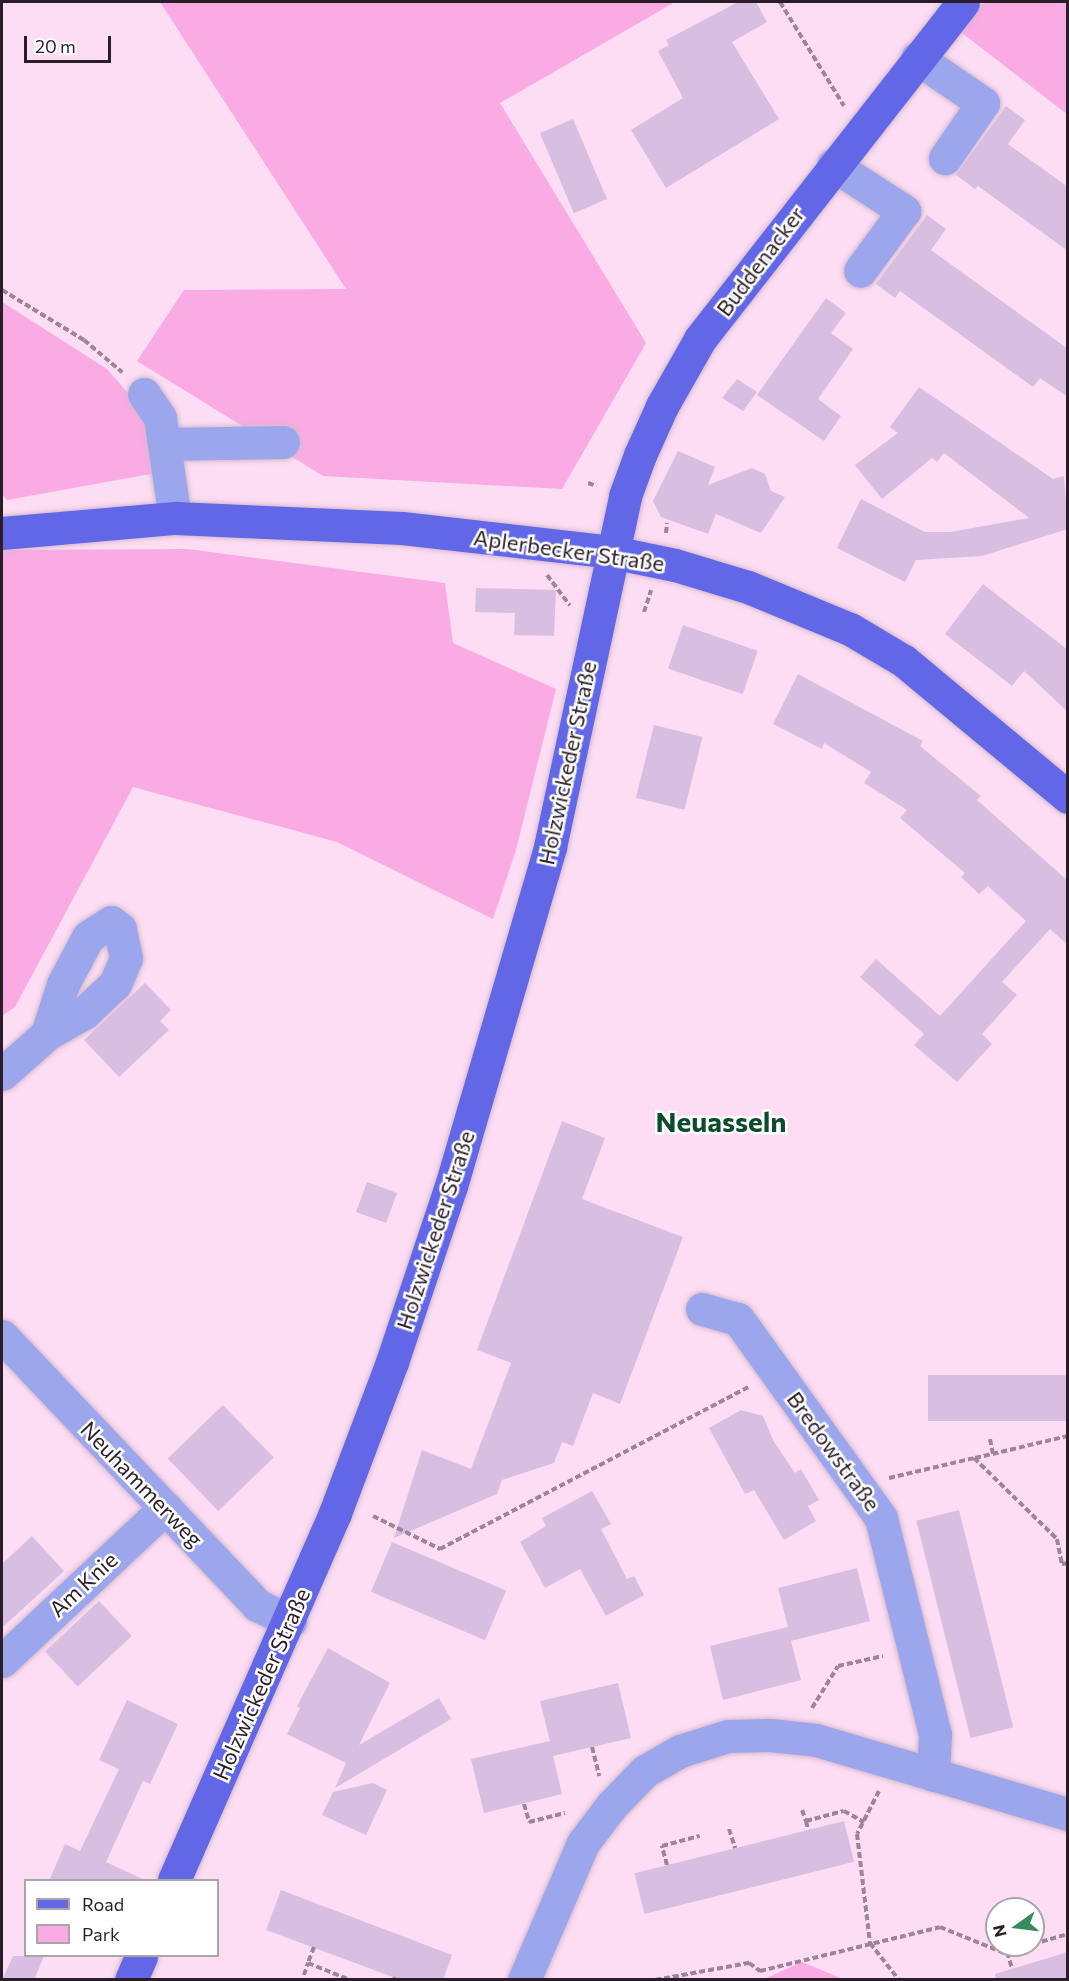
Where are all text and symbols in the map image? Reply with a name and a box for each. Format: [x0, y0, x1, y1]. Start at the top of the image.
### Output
scale bar [27, 24, 114, 62]
text: 20 m [35, 35, 76, 57]
street label: Buddenacker [710, 201, 810, 321]
street label: Aplerbecker Straße [472, 524, 666, 576]
street label: Holzwickeder Straße [533, 659, 601, 867]
district label: Neuasseln [655, 1104, 787, 1138]
street label: Holzwickeder Straße [390, 1127, 480, 1333]
street label: Bredowstraße [782, 1386, 886, 1516]
street label: Neuhammerweg [75, 1416, 209, 1552]
street label: Am Knie [44, 1546, 122, 1622]
street label: Holzwickeder Straße [207, 1584, 315, 1784]
legend [24, 1879, 219, 1957]
text: Road [82, 1893, 124, 1915]
north arrow [985, 1897, 1045, 1957]
text: Park [82, 1923, 120, 1945]
text: N [988, 1923, 1010, 1939]

